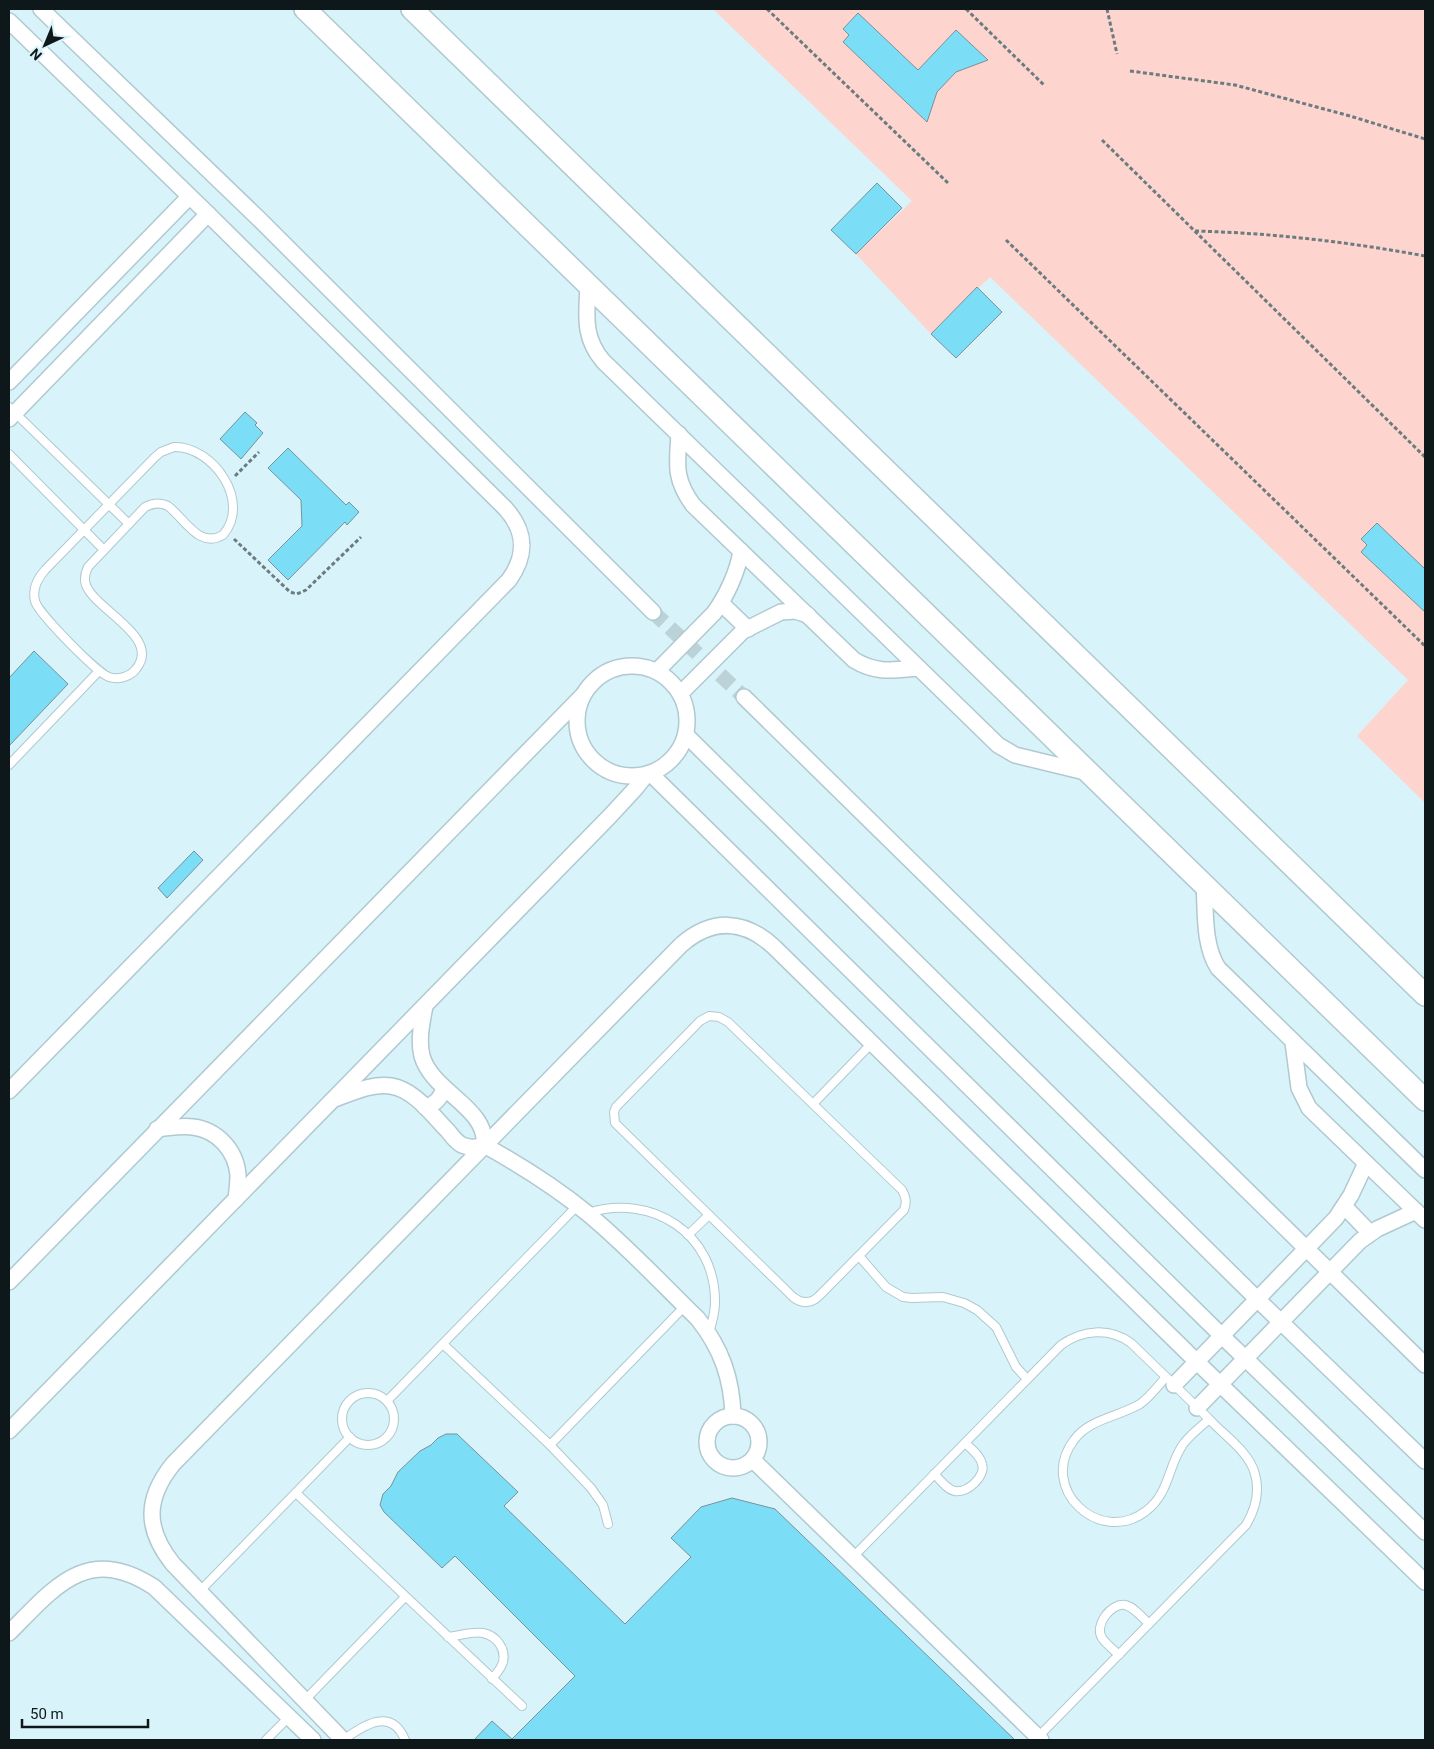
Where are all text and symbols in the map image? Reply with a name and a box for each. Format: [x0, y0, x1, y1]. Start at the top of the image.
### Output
north arrow [20, 20, 70, 70]
text: N [27, 45, 45, 64]
scale bar [22, 1696, 149, 1728]
text: 50 m [30, 1705, 64, 1723]

